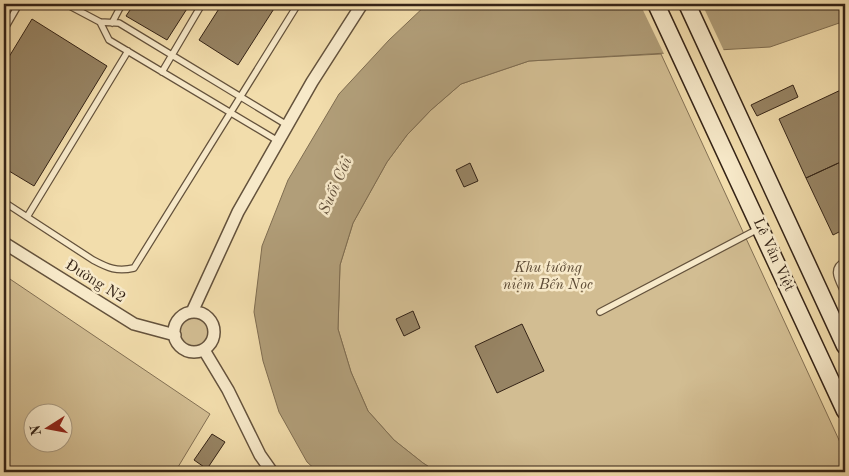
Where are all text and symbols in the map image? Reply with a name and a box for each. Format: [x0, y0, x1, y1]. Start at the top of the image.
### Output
water label: Suối Cái [316, 154, 356, 217]
street label: Lê Văn Việt [750, 216, 796, 294]
street label: Đường N2 [62, 258, 128, 306]
park label: Khu tưởng niệm Bến Nọc [503, 261, 593, 293]
north arrow [22, 404, 72, 454]
text: N [28, 423, 44, 437]

